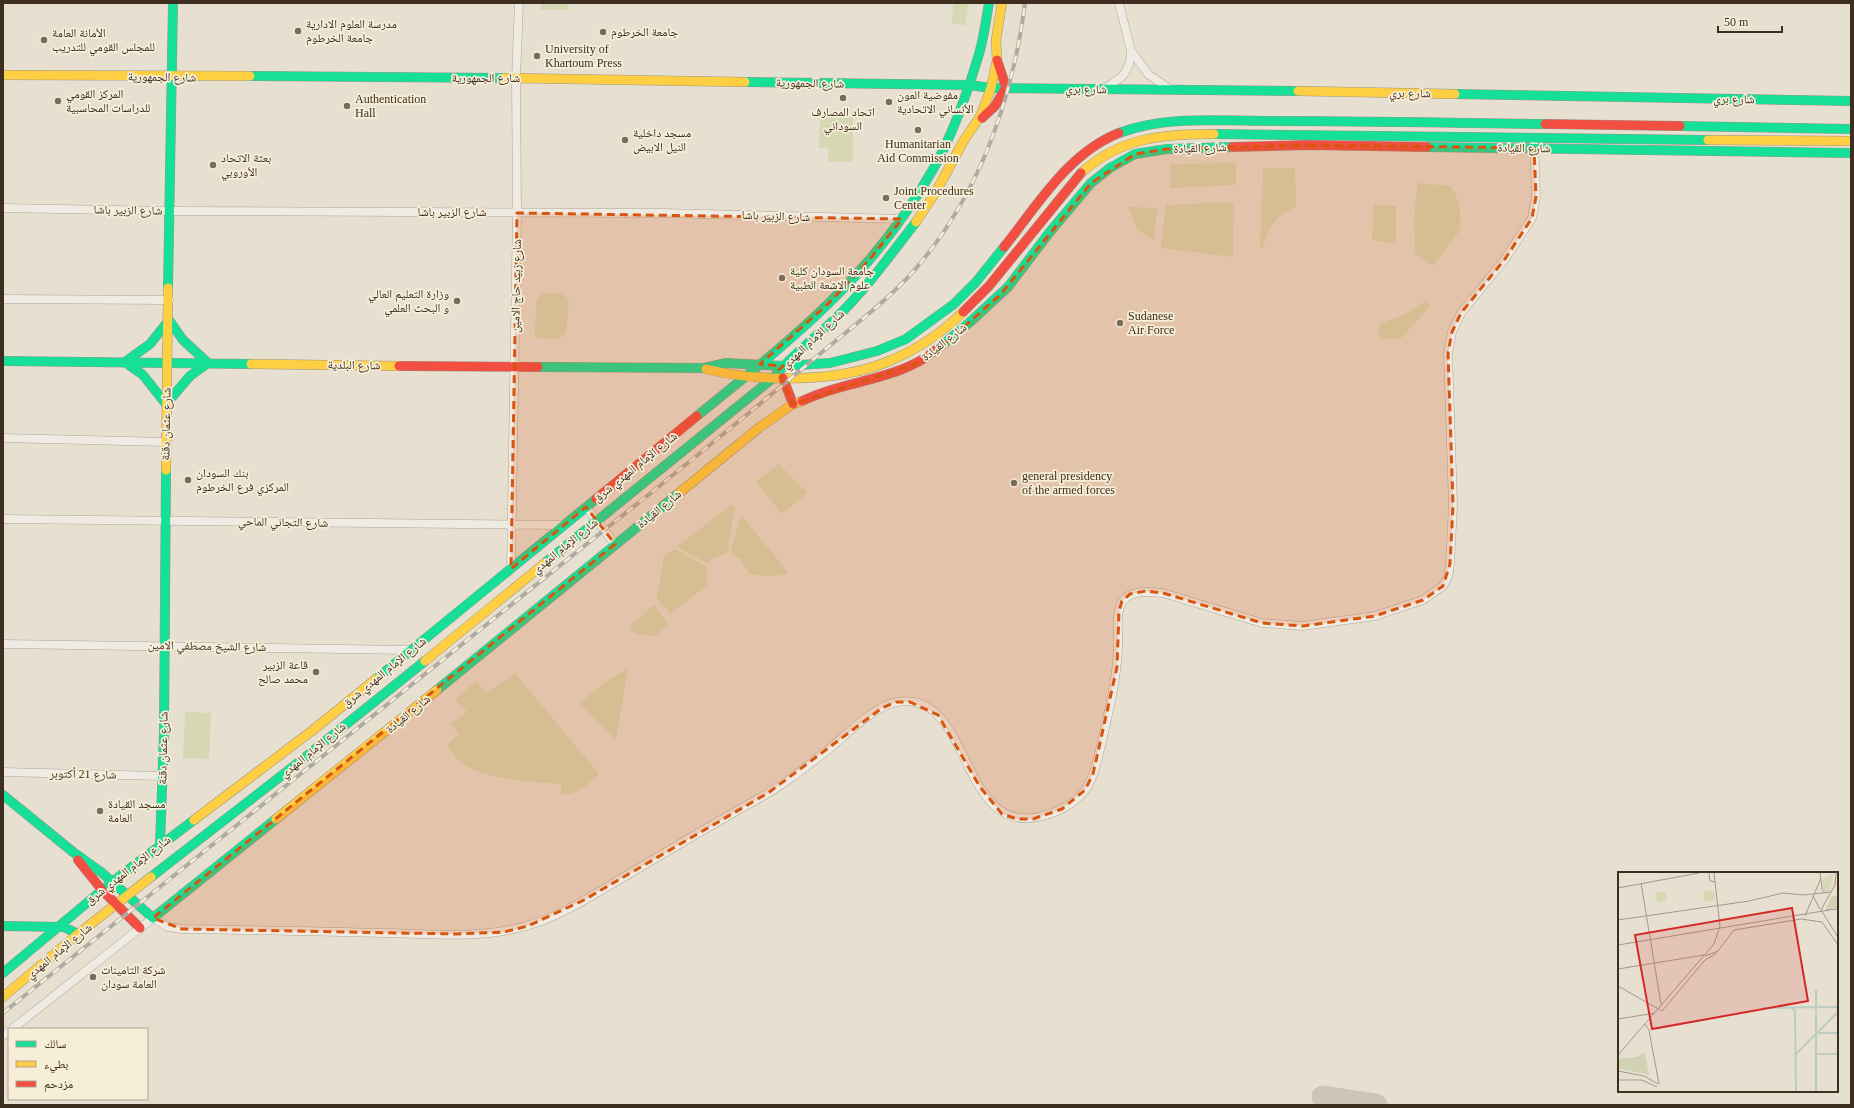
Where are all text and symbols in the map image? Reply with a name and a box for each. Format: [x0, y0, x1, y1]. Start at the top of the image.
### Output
scale bar [1718, 8, 1782, 34]
text: 50 m [1724, 15, 1749, 29]
place label: مدرسة العلوم الادارية جامعة الخرطوم [306, 17, 397, 46]
place label: جامعة الخرطوم [611, 25, 679, 40]
place label: الأمانة العامة للمجلس القومي للتدريب [52, 26, 155, 57]
marker: مدرسة العلوم الادارية جامعة الخرطوم [293, 26, 303, 36]
marker: جامعة الخرطوم [598, 27, 608, 37]
marker: الأمانة العامة للمجلس القومي للتدريب [39, 35, 49, 45]
place label: University of Khartoum Press [545, 42, 622, 70]
marker: University of Khartoum Press [532, 51, 542, 61]
street label: شارع الجمهورية [128, 69, 196, 86]
street label: شارع الجمهورية [452, 71, 520, 86]
street label: شارع الجمهورية [776, 75, 844, 92]
street label: شارع بري [1065, 82, 1107, 99]
street label: شارع بري [1389, 86, 1431, 103]
place label: المركز القومي للدراسات المحاسبية [66, 87, 150, 115]
place label: مفوضية العون الأنساني الاتحادية [897, 88, 974, 119]
place label: Authentication Hall [355, 92, 426, 120]
street label: شارع بري [1713, 92, 1755, 109]
marker: اتحاد المصارف السوداني [838, 93, 848, 103]
marker: المركز القومي للدراسات المحاسبية [53, 96, 63, 106]
marker: مفوضية العون الأنساني الاتحادية [884, 97, 894, 107]
marker: Authentication Hall [342, 101, 352, 111]
place label: اتحاد المصارف السوداني [811, 105, 875, 136]
marker: Humanitarian Aid Commission [913, 125, 923, 135]
place label: مسجد داخلية النيل الابيض [633, 126, 691, 154]
marker: مسجد داخلية النيل الابيض [620, 135, 630, 145]
place label: Humanitarian Aid Commission [877, 137, 959, 165]
street label: شارع القيادة [1173, 140, 1227, 157]
street label: شارع القيادة [1497, 141, 1551, 156]
place label: بعثة الاتحاد الأوروبي [221, 151, 271, 182]
marker: بعثة الاتحاد الأوروبي [208, 160, 218, 170]
place label: Joint Procedures Center [894, 184, 974, 212]
marker: Joint Procedures Center [881, 193, 891, 203]
street label: شارع الزبير باشا [93, 202, 163, 219]
street label: شارع الزبير باشا [418, 205, 487, 220]
street label: شارع الزبير باشا [741, 208, 811, 225]
street label: شارع زبيد حاج الامين [508, 239, 525, 333]
place label: جامعة السودان كلية علوم الاشعة الطبية [790, 264, 874, 293]
marker: جامعة السودان كلية علوم الاشعة الطبية [777, 273, 787, 283]
place label: وزارة التعليم العالي و البحث العلمي [368, 287, 449, 318]
marker: وزارة التعليم العالي و البحث العلمي [452, 296, 462, 306]
street label: شارع الإمام المهدي [779, 306, 849, 374]
place label: Sudanese Air Force [1128, 309, 1174, 337]
marker: Sudanese Air Force [1115, 318, 1125, 328]
street label: شارع القيادة [919, 320, 970, 365]
street label: شارع البلدية [327, 358, 381, 373]
street label: شارع عثمان دقنة [158, 387, 175, 461]
street label: شارع الإمام المهدي شرق [590, 429, 682, 507]
place label: بنك السودان المركزي فرع الخرطوم [196, 466, 289, 497]
place label: general presidency of the armed forces [1022, 469, 1115, 497]
marker: بنك السودان المركزي فرع الخرطوم [183, 475, 193, 485]
marker: general presidency of the armed forces [1009, 478, 1019, 488]
street label: شارع القيادة [634, 487, 685, 532]
street label: شارع التجاني الماحي [238, 514, 328, 533]
street label: شارع الإمام المهدي [529, 515, 603, 579]
street label: شارع الإمام المهدي شرق [339, 634, 431, 712]
street label: شارع الشيخ مصطفي الامين [148, 638, 267, 657]
place label: قاعة الزبير محمد صالح [258, 658, 308, 686]
marker: قاعة الزبير محمد صالح [311, 667, 321, 677]
street label: شارع القيادة [383, 692, 434, 737]
street label: شارع عثمان دقنة [155, 711, 172, 785]
street label: شارع الإمام المهدي [277, 719, 351, 783]
street label: شارع 21 أكتوبر [48, 766, 117, 783]
place label: مسجد القيادة العامة [108, 797, 165, 825]
marker: مسجد القيادة العامة [95, 806, 105, 816]
street label: شارع الإمام المهدي شرق [83, 832, 175, 910]
inset map [1618, 872, 1838, 1092]
street label: شارع الإمام المهدي [23, 920, 97, 984]
place label: شركة التامينات العامة سودان [101, 963, 166, 991]
marker: شركة التامينات العامة سودان [88, 972, 98, 982]
legend [8, 1028, 148, 1100]
text: سالك [44, 1037, 66, 1051]
text: بطيء [44, 1057, 68, 1074]
text: مزدحم [44, 1077, 73, 1092]

